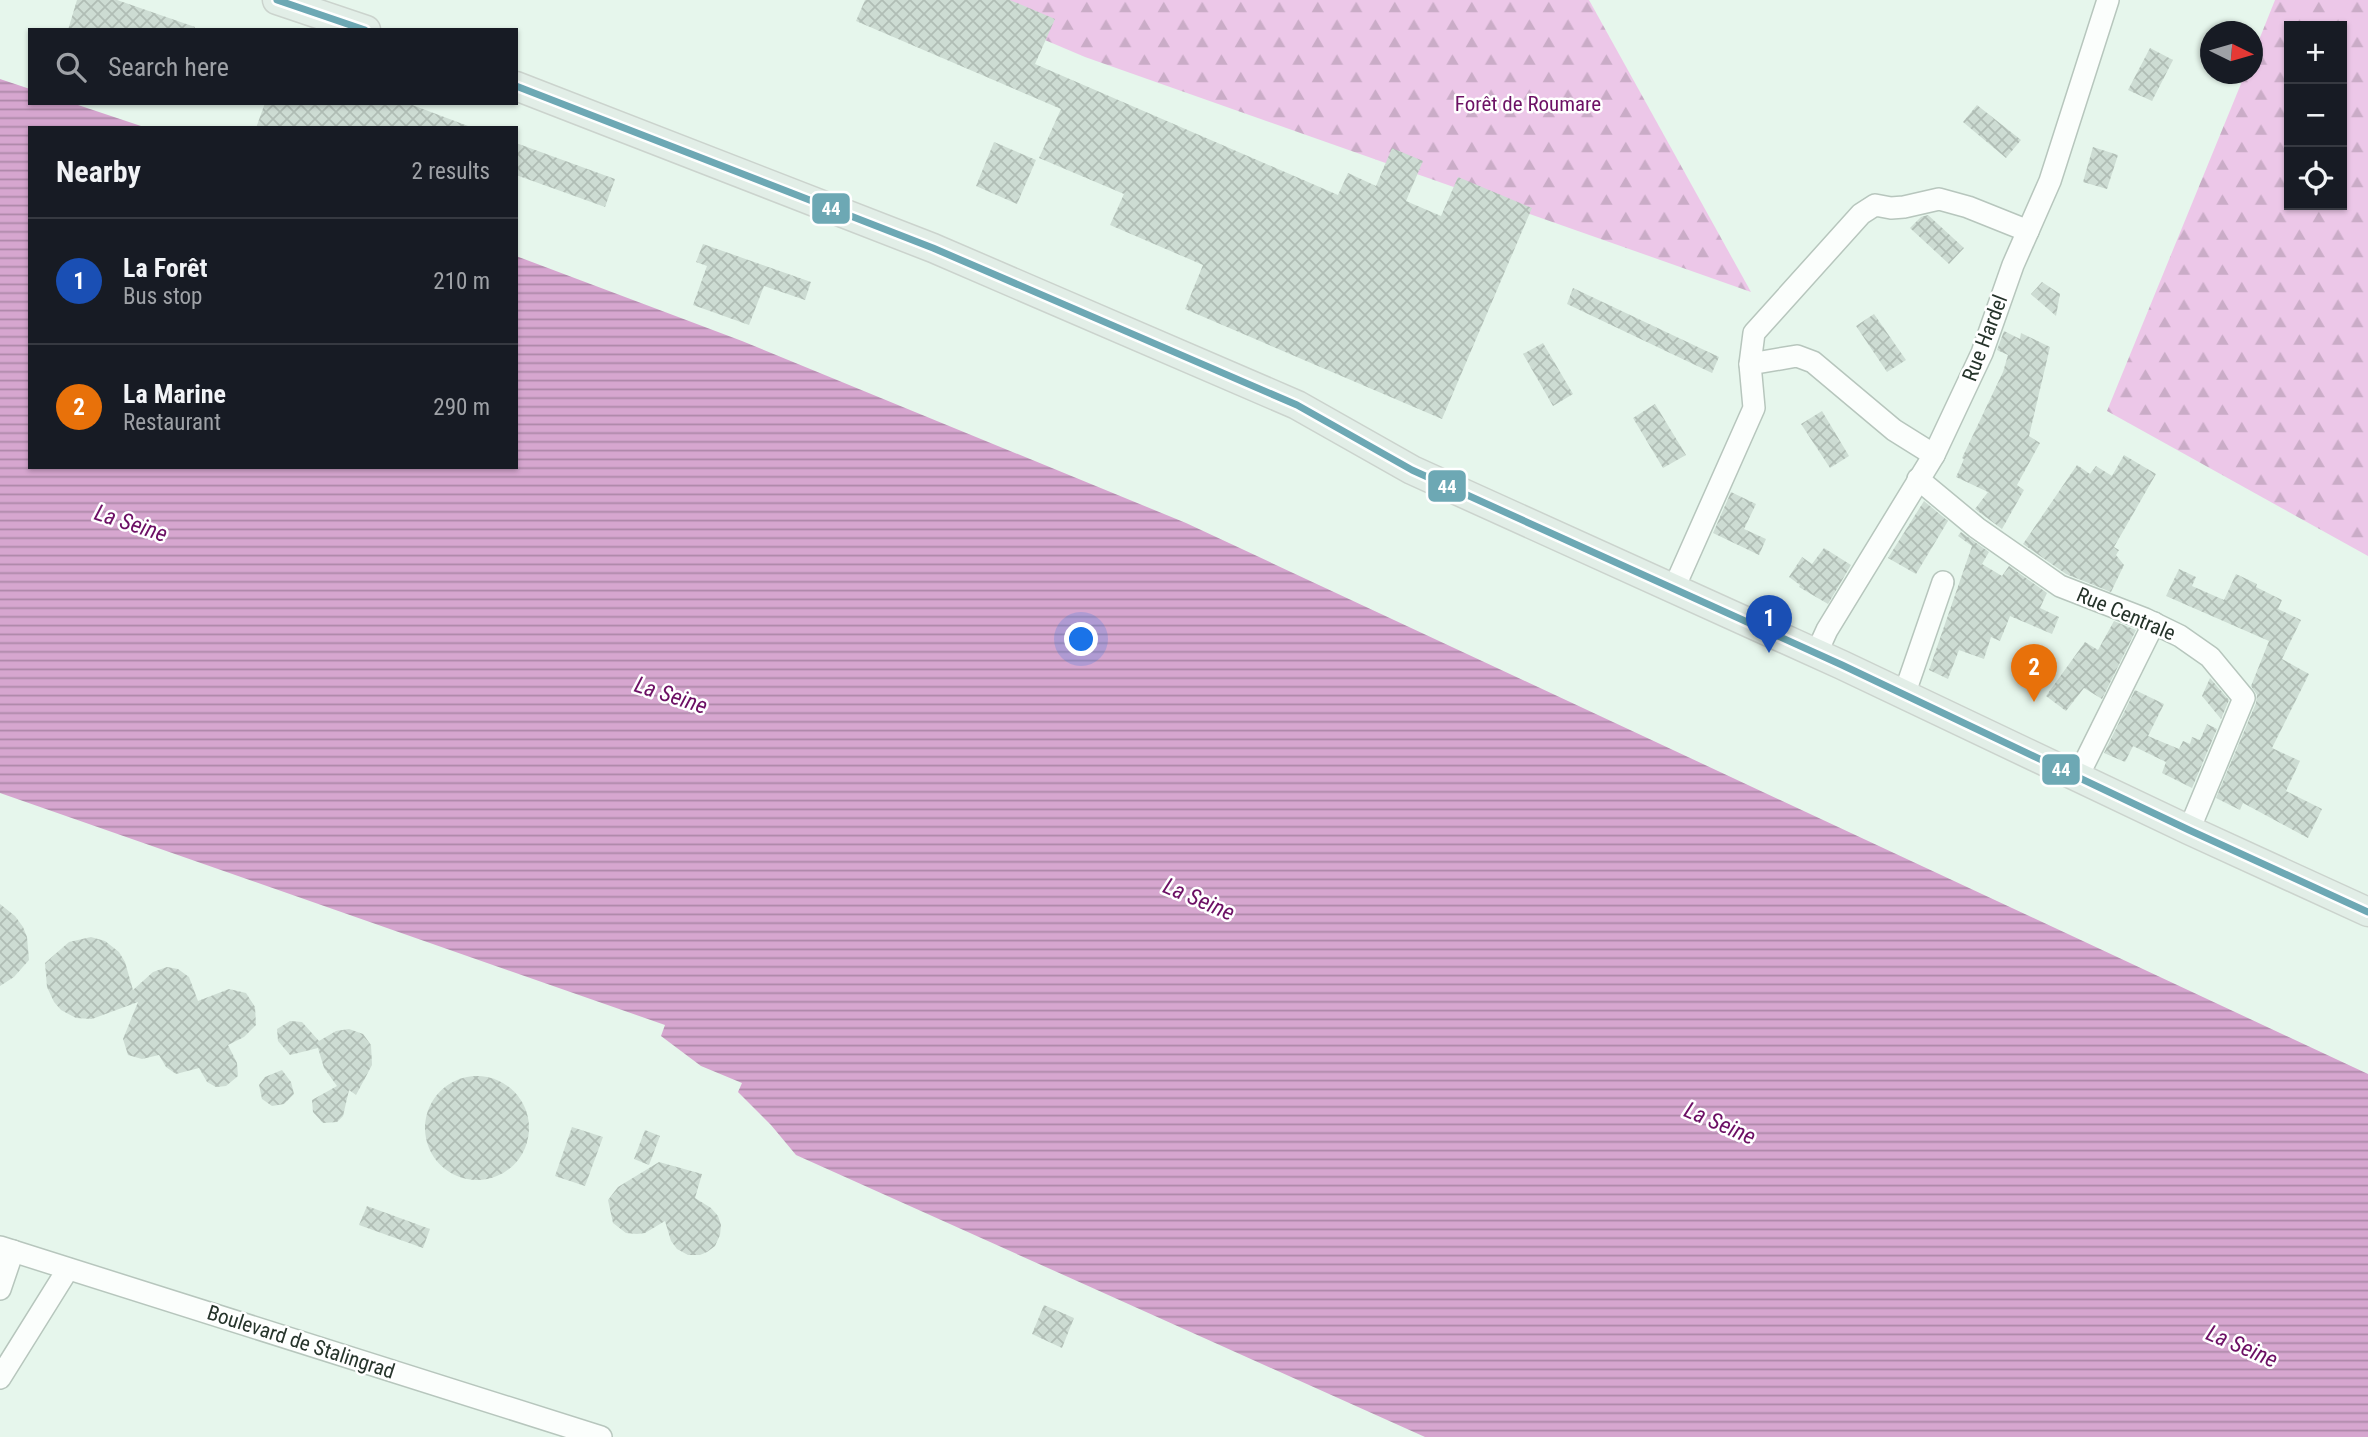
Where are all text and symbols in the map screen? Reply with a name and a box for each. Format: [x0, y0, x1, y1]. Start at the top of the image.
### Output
north arrow [2200, 21, 2263, 84]
map controls [2284, 21, 2347, 210]
button: + [2284, 21, 2347, 84]
search box [28, 28, 518, 105]
icon: search [52, 48, 90, 86]
text: Search here [108, 52, 229, 82]
button: − [2284, 84, 2347, 147]
park label: Forêt de Roumare [1455, 92, 1601, 116]
button: locate [2284, 147, 2347, 210]
text: Nearby [56, 154, 141, 189]
text: 2 results [412, 158, 490, 185]
line badge: 44 [811, 192, 851, 225]
text: 44 [821, 197, 841, 220]
text: La Forêt [123, 253, 208, 283]
text: 1 [73, 268, 85, 295]
text: 210 m [433, 268, 490, 295]
text: Bus stop [123, 283, 202, 310]
street label: Rue Hardel [1958, 292, 2012, 384]
text: La Marine [123, 379, 226, 409]
text: 2 [73, 394, 85, 421]
text: 290 m [433, 394, 490, 421]
text: Restaurant [123, 409, 221, 436]
line badge: 44 [1427, 469, 1467, 503]
text: 44 [1437, 475, 1457, 498]
water label: La Seine [91, 499, 171, 548]
street label: Rue Centrale [2073, 582, 2179, 646]
pin: 1 [1746, 595, 1792, 653]
your location [1064, 622, 1098, 656]
pin: 2 [2011, 644, 2057, 702]
water label: La Seine [631, 671, 711, 720]
line badge: 44 [2041, 753, 2081, 786]
text: 44 [2051, 758, 2071, 781]
water label: La Seine [1159, 872, 1239, 927]
water label: La Seine [1680, 1096, 1760, 1151]
street label: Boulevard de Stalingrad [204, 1300, 398, 1384]
water label: La Seine [2202, 1319, 2282, 1374]

